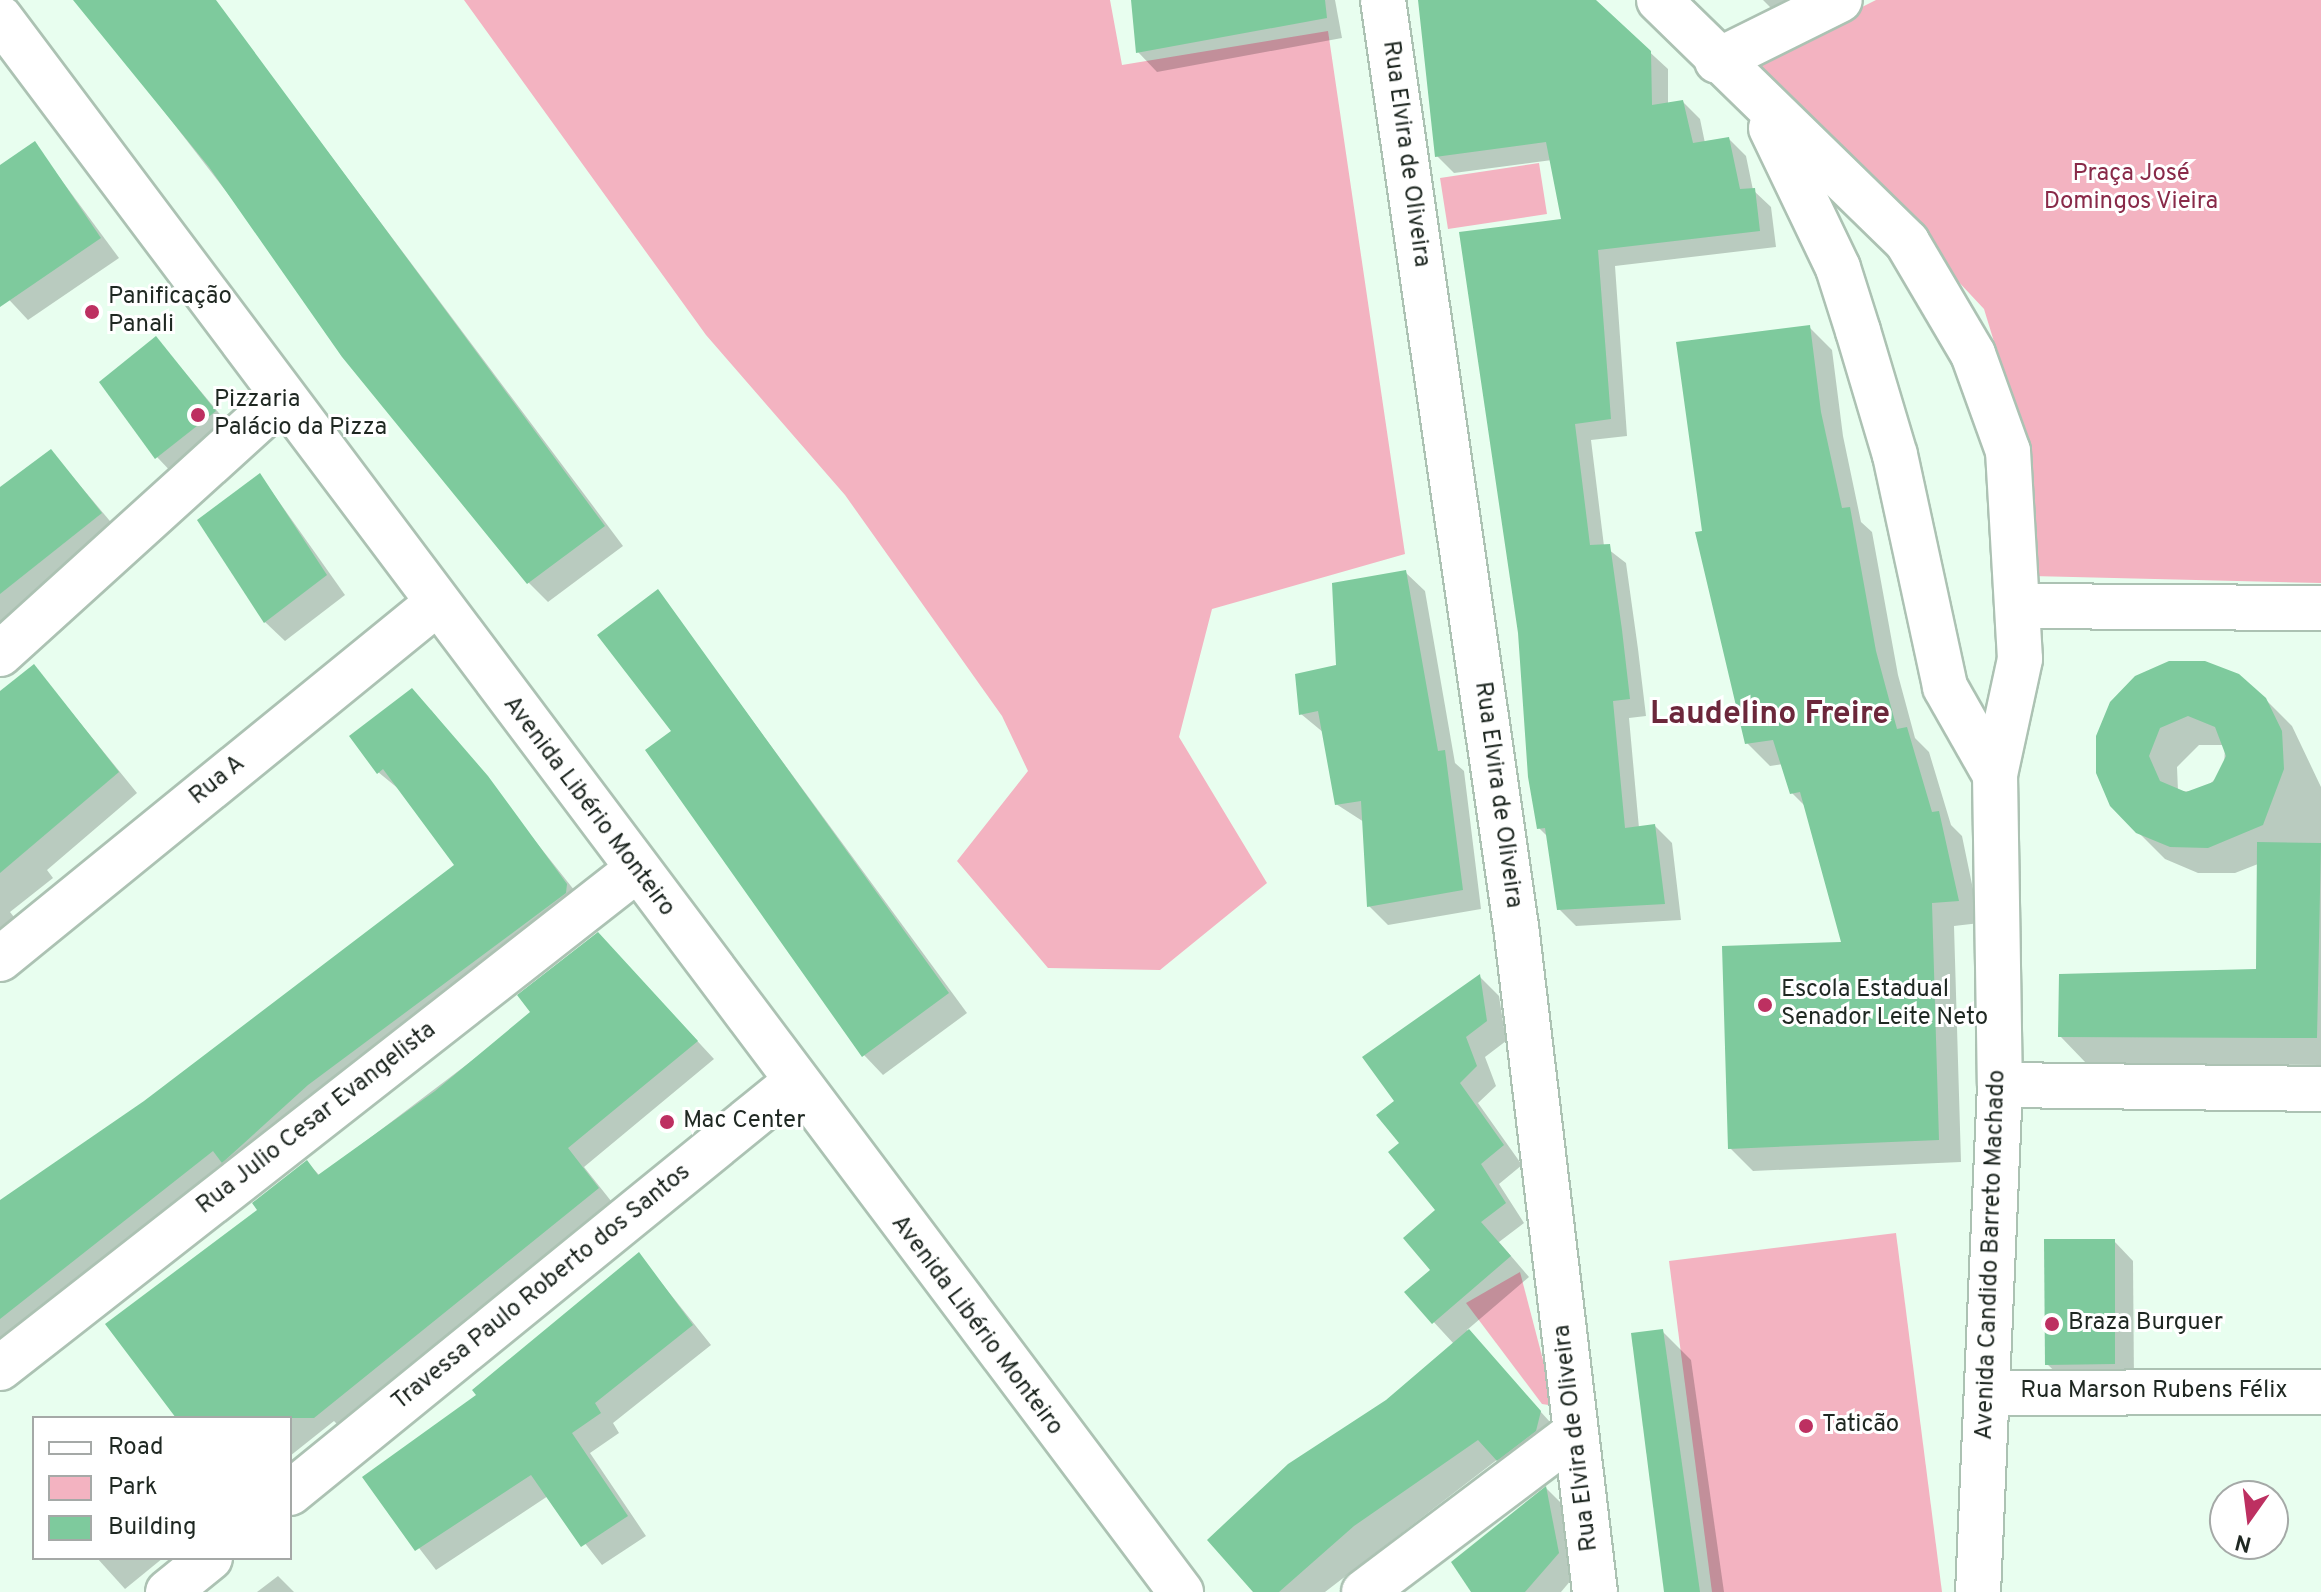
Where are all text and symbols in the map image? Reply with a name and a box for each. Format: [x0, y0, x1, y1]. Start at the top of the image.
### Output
street label: Rua Elvira de Oliveira [1375, 39, 1435, 269]
park label: Praça José Domingos Vieira [2043, 161, 2219, 217]
place label: Panificação Panali [108, 284, 232, 340]
marker: Panificação Panali [83, 303, 101, 321]
place label: Pizzaria Palácio da Pizza [214, 387, 387, 443]
marker: Pizzaria Palácio da Pizza [189, 406, 207, 424]
street label: Rua Elvira de Oliveira [1467, 680, 1527, 910]
street label: Avenida Libério Monteiro [496, 691, 680, 923]
district label: Laudelino Freire [1650, 696, 1890, 734]
street label: Rua A [184, 750, 252, 812]
place label: Escola Estadual Senador Leite Neto [1781, 977, 1988, 1033]
marker: Escola Estadual Senador Leite Neto [1756, 996, 1774, 1014]
street label: Rua Julio Cesar Evangelista [192, 1017, 442, 1221]
street label: Avenida Candido Barreto Machado [1971, 1069, 2013, 1441]
place label: Mac Center [683, 1108, 805, 1136]
marker: Mac Center [658, 1113, 676, 1131]
street label: Travessa Paulo Roberto dos Santos [387, 1159, 697, 1417]
street label: Avenida Libério Monteiro [884, 1210, 1068, 1442]
place label: Braza Burguer [2068, 1310, 2223, 1338]
marker: Braza Burguer [2043, 1315, 2061, 1333]
street label: Rua Elvira de Oliveira [1549, 1323, 1605, 1553]
street label: Rua Marson Rubens Félix [2020, 1378, 2288, 1406]
place label: Taticão [1822, 1412, 1899, 1440]
legend [32, 1416, 292, 1560]
marker: Taticão [1797, 1417, 1815, 1435]
text: Road [108, 1433, 164, 1463]
text: Park [108, 1473, 158, 1503]
north arrow [2209, 1480, 2289, 1560]
text: Building [108, 1513, 197, 1543]
text: N [2233, 1527, 2254, 1557]

